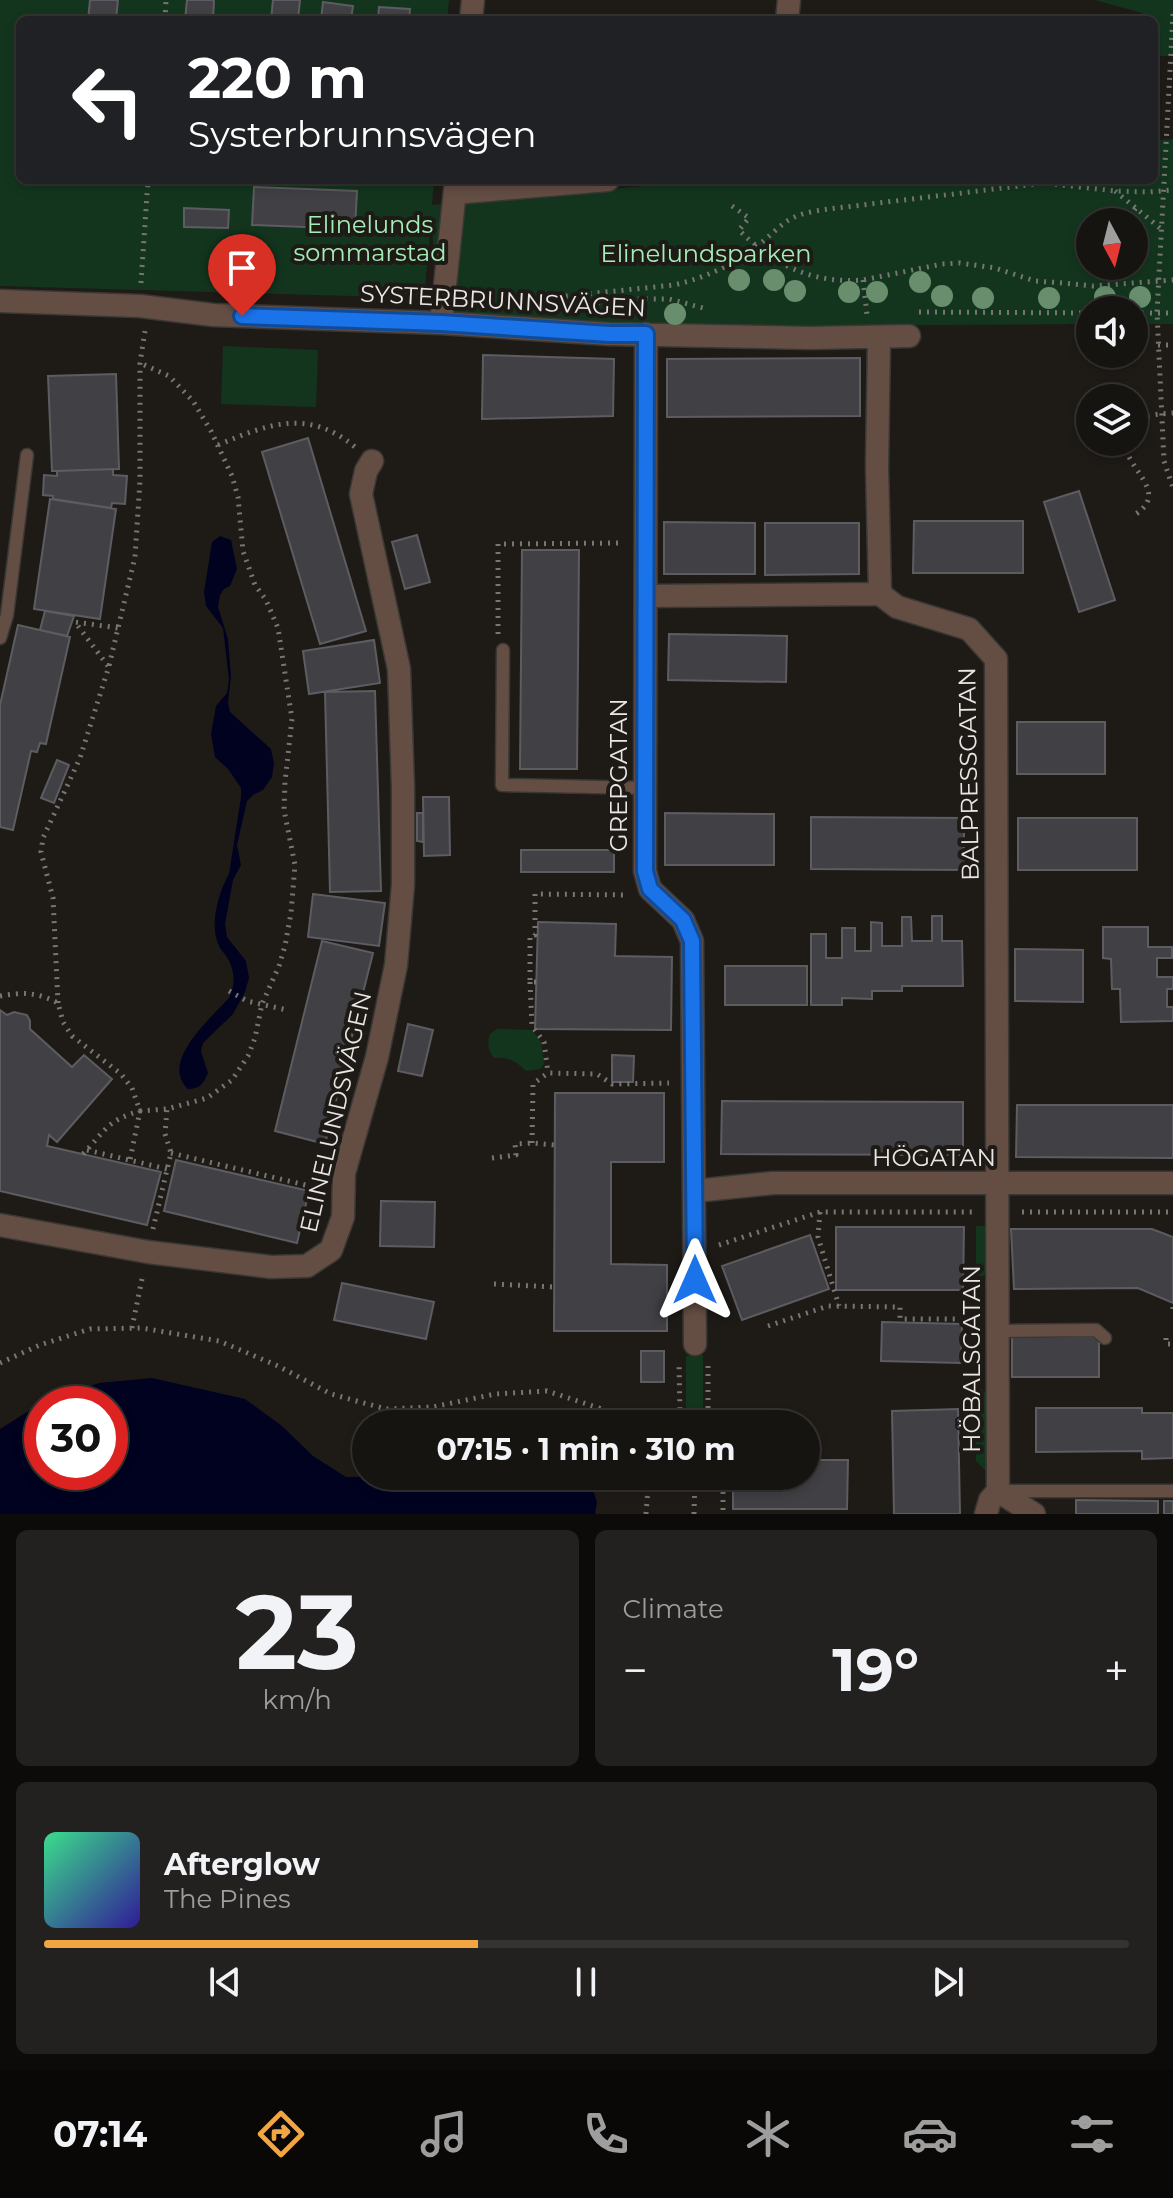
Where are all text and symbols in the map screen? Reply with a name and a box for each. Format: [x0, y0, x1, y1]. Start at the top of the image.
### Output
text: 220 m [188, 44, 367, 112]
icon: left [56, 48, 160, 152]
text: Systerbrunnsvägen [188, 112, 537, 156]
north arrow [1076, 208, 1148, 280]
map controls [1076, 208, 1148, 456]
park label: Elinelunds sommarstad [294, 210, 446, 267]
pin [208, 234, 276, 316]
park label: Elinelundsparken [601, 239, 811, 268]
icon: arrive [220, 246, 264, 290]
street label: SYSTERBRUNNSVÄGEN [359, 279, 647, 322]
button: sound [1076, 296, 1148, 368]
button: layers [1076, 384, 1148, 456]
street label: BALPRESSGATAN [952, 667, 985, 881]
street label: GREPGATAN [604, 698, 633, 852]
street label: ELINELUNDSVÄGEN [294, 988, 377, 1235]
street label: HÖGATAN [872, 1143, 996, 1172]
position arrow [653, 1238, 737, 1322]
street label: HÖBALSGATAN [957, 1265, 986, 1453]
speed limit sign: 30 [24, 1386, 128, 1490]
text: 07:15 · 1 min · 310 m [436, 1431, 736, 1468]
text: 23 [236, 1568, 359, 1695]
text: Climate [623, 1593, 724, 1625]
text: 19° [832, 1633, 919, 1706]
text: − [623, 1643, 648, 1697]
text: + [1104, 1643, 1129, 1697]
text: km/h [263, 1684, 332, 1716]
text: Afterglow [164, 1846, 320, 1883]
text: The Pines [164, 1883, 291, 1915]
icon: previous [203, 1960, 247, 2004]
icon: pause [564, 1960, 608, 2004]
icon: next [926, 1960, 970, 2004]
icon: directions [253, 2106, 309, 2162]
icon: music [416, 2106, 472, 2162]
icon: phone [578, 2106, 634, 2162]
icon: climate [740, 2106, 796, 2162]
icon: car [902, 2106, 958, 2162]
icon: filters [1064, 2106, 1120, 2162]
text: 07:14 [53, 2112, 147, 2156]

